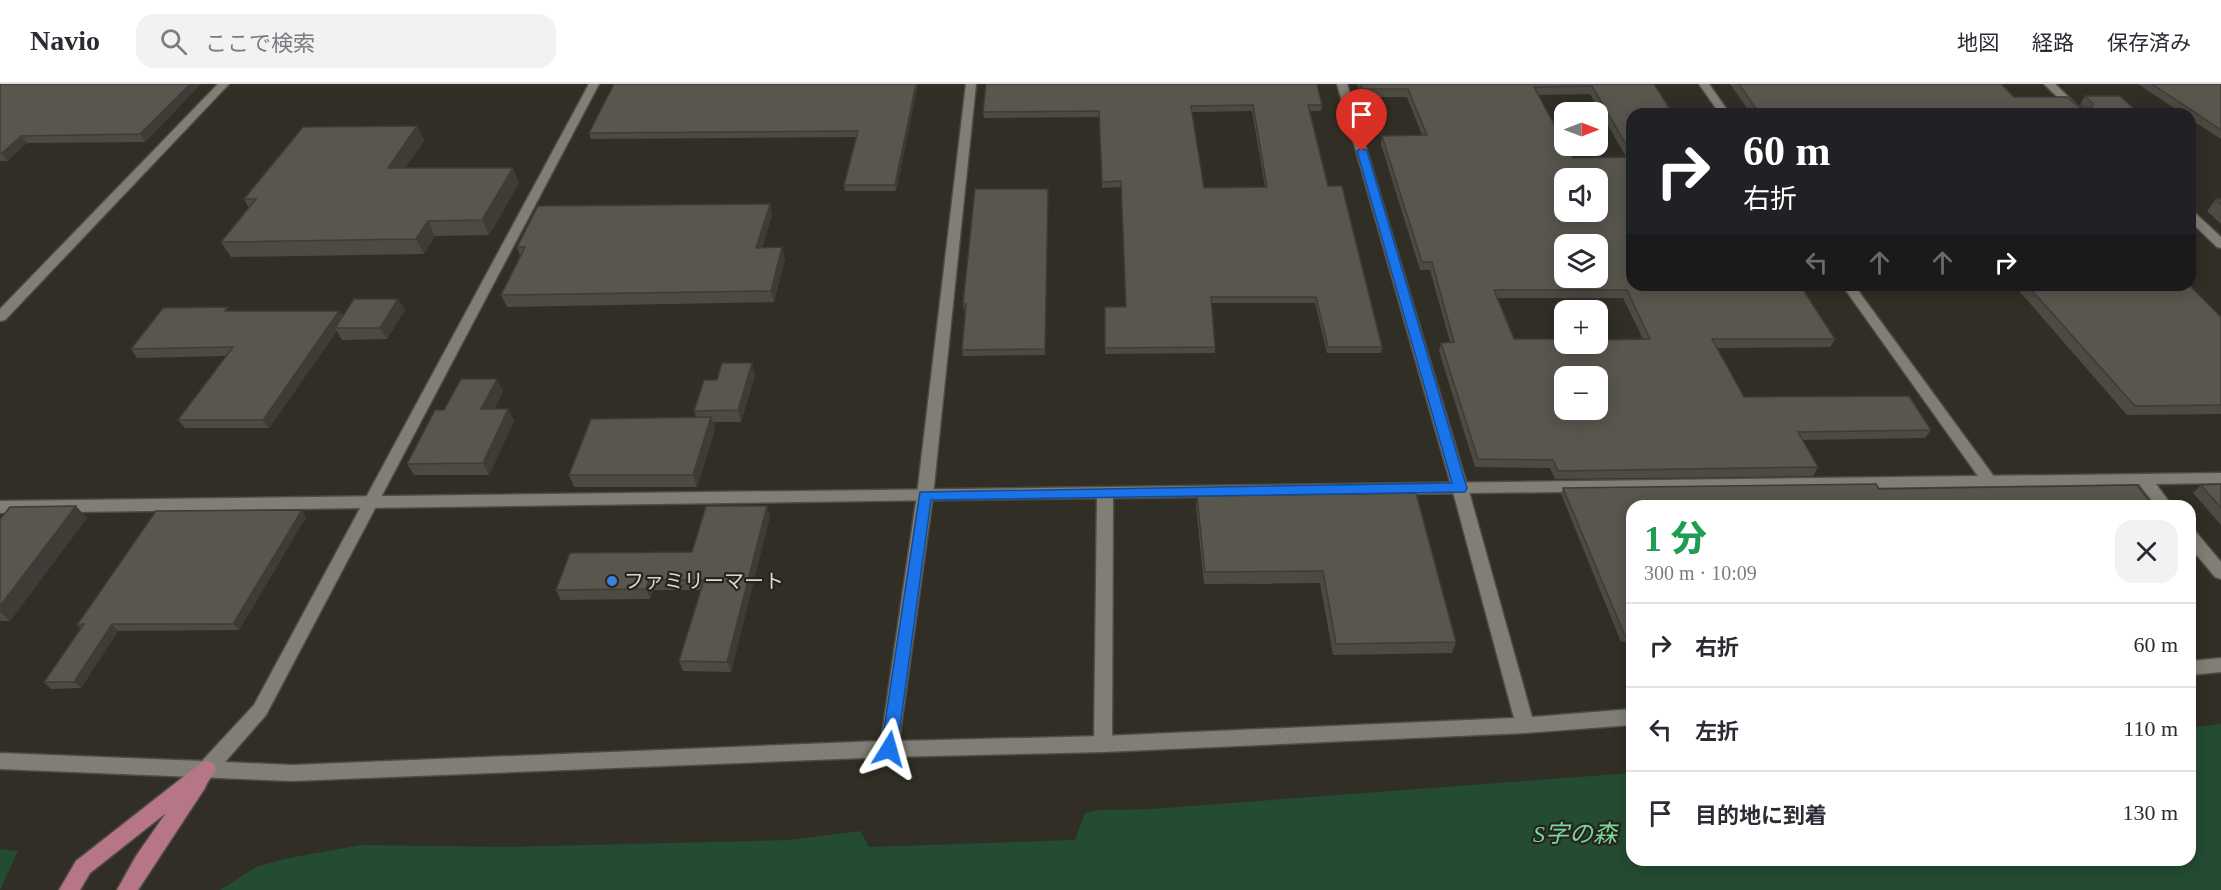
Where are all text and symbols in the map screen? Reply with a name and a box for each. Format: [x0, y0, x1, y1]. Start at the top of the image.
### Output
search box [136, 14, 556, 68]
text: Navio [30, 25, 100, 56]
icon: search [157, 25, 190, 58]
text: ここで検索 [205, 31, 315, 56]
text: 地図 [1957, 31, 1999, 55]
text: 経路 [2032, 31, 2074, 55]
text: 保存済み [2107, 31, 2191, 55]
pin [1336, 89, 1387, 151]
icon: arrive [1345, 98, 1378, 131]
north arrow [1554, 102, 1608, 156]
map controls [1554, 102, 1608, 420]
text: 60 m [1743, 128, 1831, 174]
icon: right [1644, 132, 1722, 210]
button: sound [1554, 168, 1608, 222]
text: 右折 [1743, 184, 1797, 214]
button: layers [1554, 234, 1608, 288]
icon: left [1800, 246, 1833, 279]
icon: ahead [1863, 246, 1896, 279]
icon: ahead [1926, 246, 1959, 279]
icon: right [1989, 246, 2022, 279]
button: + [1554, 300, 1608, 354]
button: − [1554, 366, 1608, 420]
text: 1 分 [1644, 519, 1707, 559]
button: close [2115, 520, 2178, 583]
text: 300 m · 10:09 [1644, 562, 1757, 584]
place label: ファミリーマート [624, 570, 784, 592]
marker: ファミリーマート [605, 574, 619, 588]
icon: right [1644, 629, 1677, 662]
text: 60 m [2133, 632, 2178, 657]
text: 右折 [1695, 635, 1739, 660]
icon: left [1644, 713, 1677, 746]
text: 110 m [2123, 716, 2178, 741]
position arrow [857, 717, 921, 781]
text: 左折 [1695, 719, 1739, 744]
icon: arrive [1644, 797, 1677, 830]
text: 130 m [2122, 800, 2178, 825]
text: 目的地に到着 [1695, 803, 1827, 828]
park label: S字の森 [1533, 821, 1619, 847]

